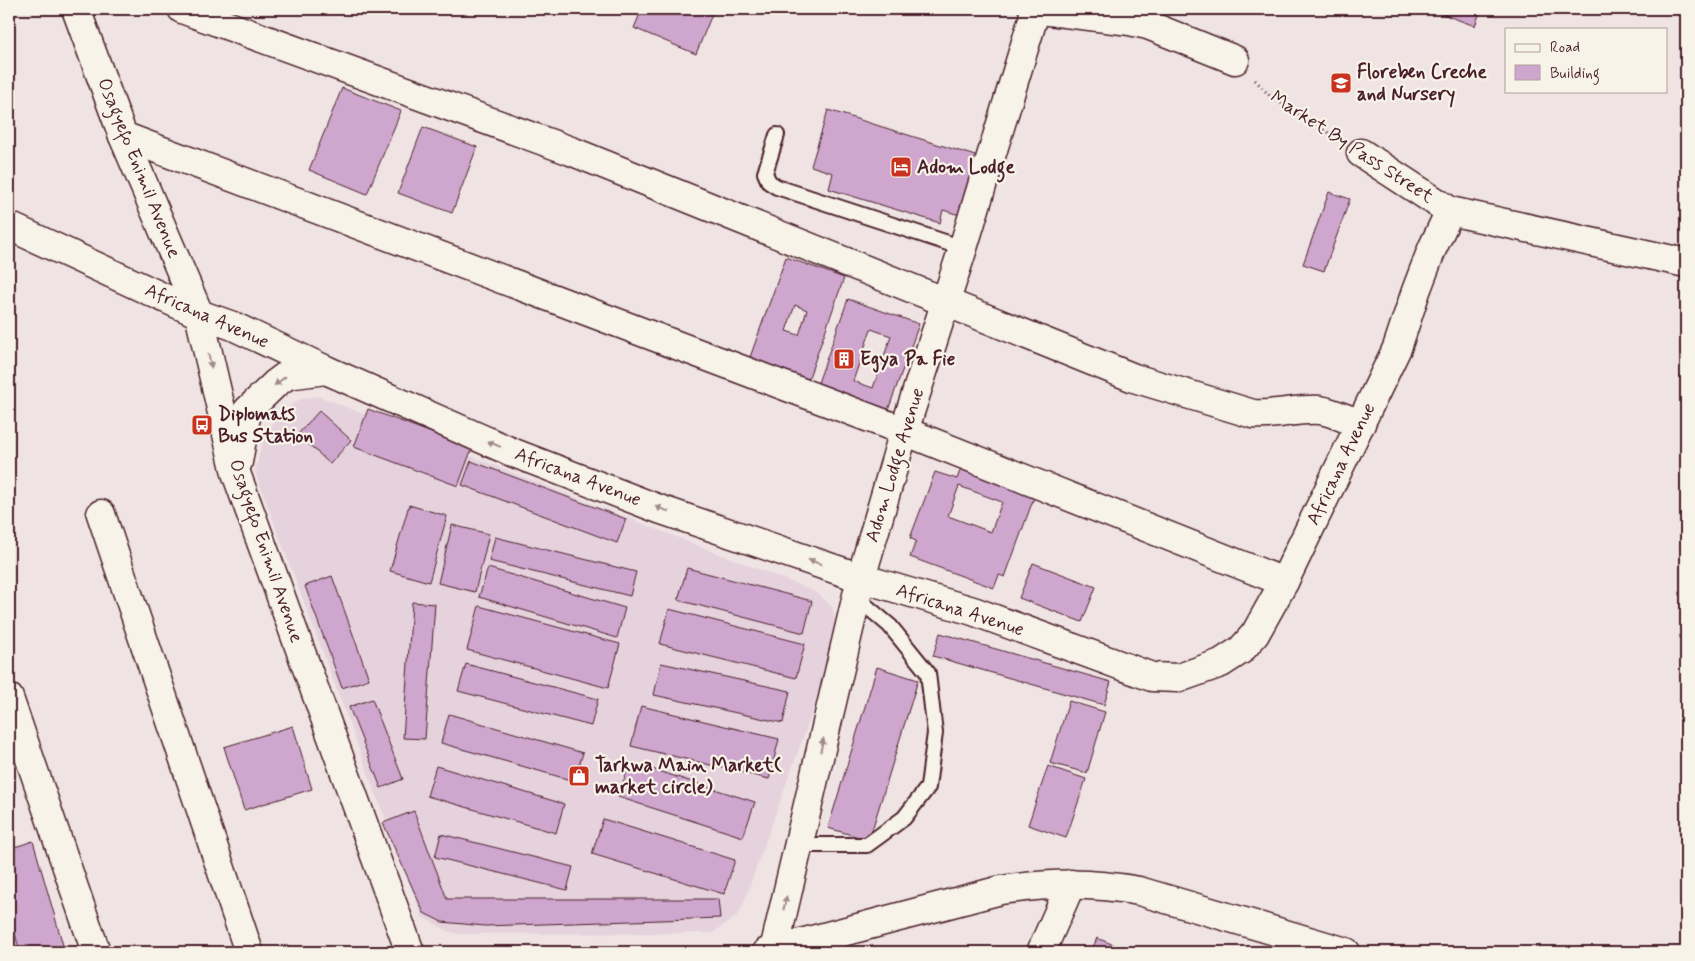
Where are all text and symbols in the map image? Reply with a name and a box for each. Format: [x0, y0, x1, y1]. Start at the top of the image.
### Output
legend [1505, 28, 1668, 92]
text: Road [1550, 38, 1580, 58]
place label: Floreben Creche and Nursery [1357, 60, 1487, 108]
text: Building [1550, 64, 1600, 85]
school or university icon: Floreben Creche and Nursery [1329, 71, 1353, 95]
street label: Osagyefo Enimil Avenue [89, 74, 187, 263]
street label: Market By Pass Street [1265, 85, 1439, 209]
hotel icon: Adom Lodge [889, 155, 913, 179]
place label: Adom Lodge [917, 155, 1015, 183]
street label: Africana Avenue [141, 277, 273, 355]
building icon: Egya Pa Fie [832, 347, 856, 371]
place label: Egya Pa Fie [860, 347, 955, 373]
one-way arrow [206, 354, 214, 369]
one-way arrow [274, 375, 287, 386]
street label: Adom Lodge Avenue [860, 385, 933, 546]
street label: Africana Avenue [1301, 399, 1381, 529]
place label: Diplomats Bus Station [218, 402, 313, 449]
bus stop icon: Diplomats Bus Station [190, 413, 214, 437]
one-way arrow [487, 440, 501, 448]
street label: Africana Avenue [511, 441, 645, 513]
street label: Osagyefo Enimil Avenue [220, 456, 309, 647]
one-way arrow [654, 505, 669, 512]
one-way arrow [807, 558, 822, 566]
street label: Africana Avenue [893, 578, 1027, 642]
one-way arrow [818, 737, 826, 752]
place label: Tarkwa Main Market( market circle) [595, 753, 783, 800]
shop icon: Tarkwa Main Market( market circle) [567, 764, 591, 788]
one-way arrow [781, 895, 789, 910]

